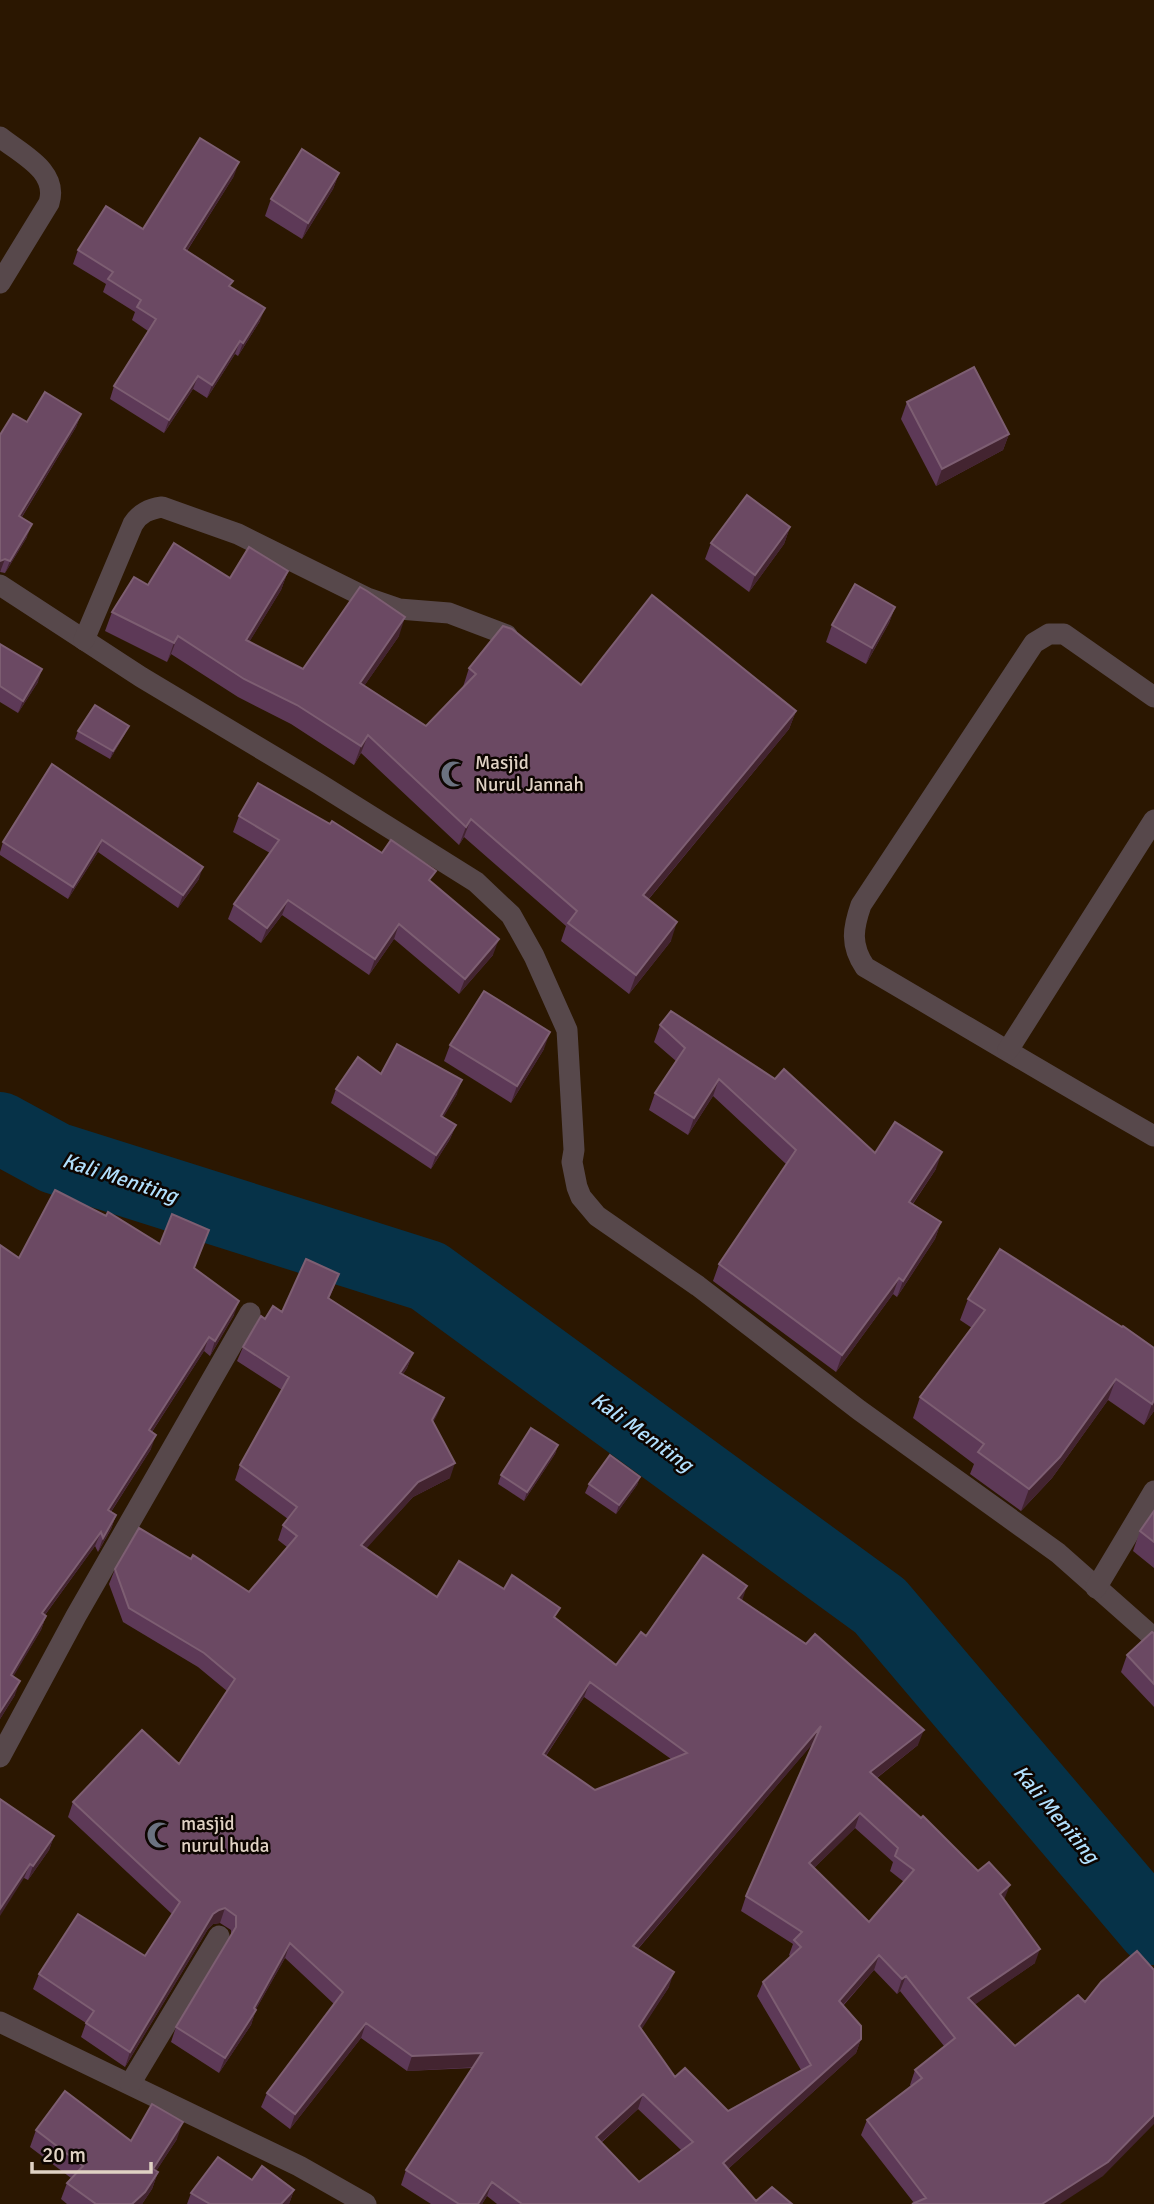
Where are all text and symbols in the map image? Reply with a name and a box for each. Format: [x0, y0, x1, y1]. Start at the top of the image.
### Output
place label: Masjid Nurul Jannah [475, 751, 584, 797]
mosque icon: Masjid Nurul Jannah [439, 759, 469, 789]
water label: Kali Meniting [59, 1147, 183, 1209]
water label: Kali Meniting [586, 1386, 700, 1479]
water label: Kali Meniting [1008, 1760, 1106, 1870]
place label: masjid nurul huda [181, 1812, 269, 1858]
mosque icon: masjid nurul huda [145, 1820, 175, 1850]
scale bar [32, 2130, 150, 2174]
text: 20 m [42, 2142, 86, 2168]

